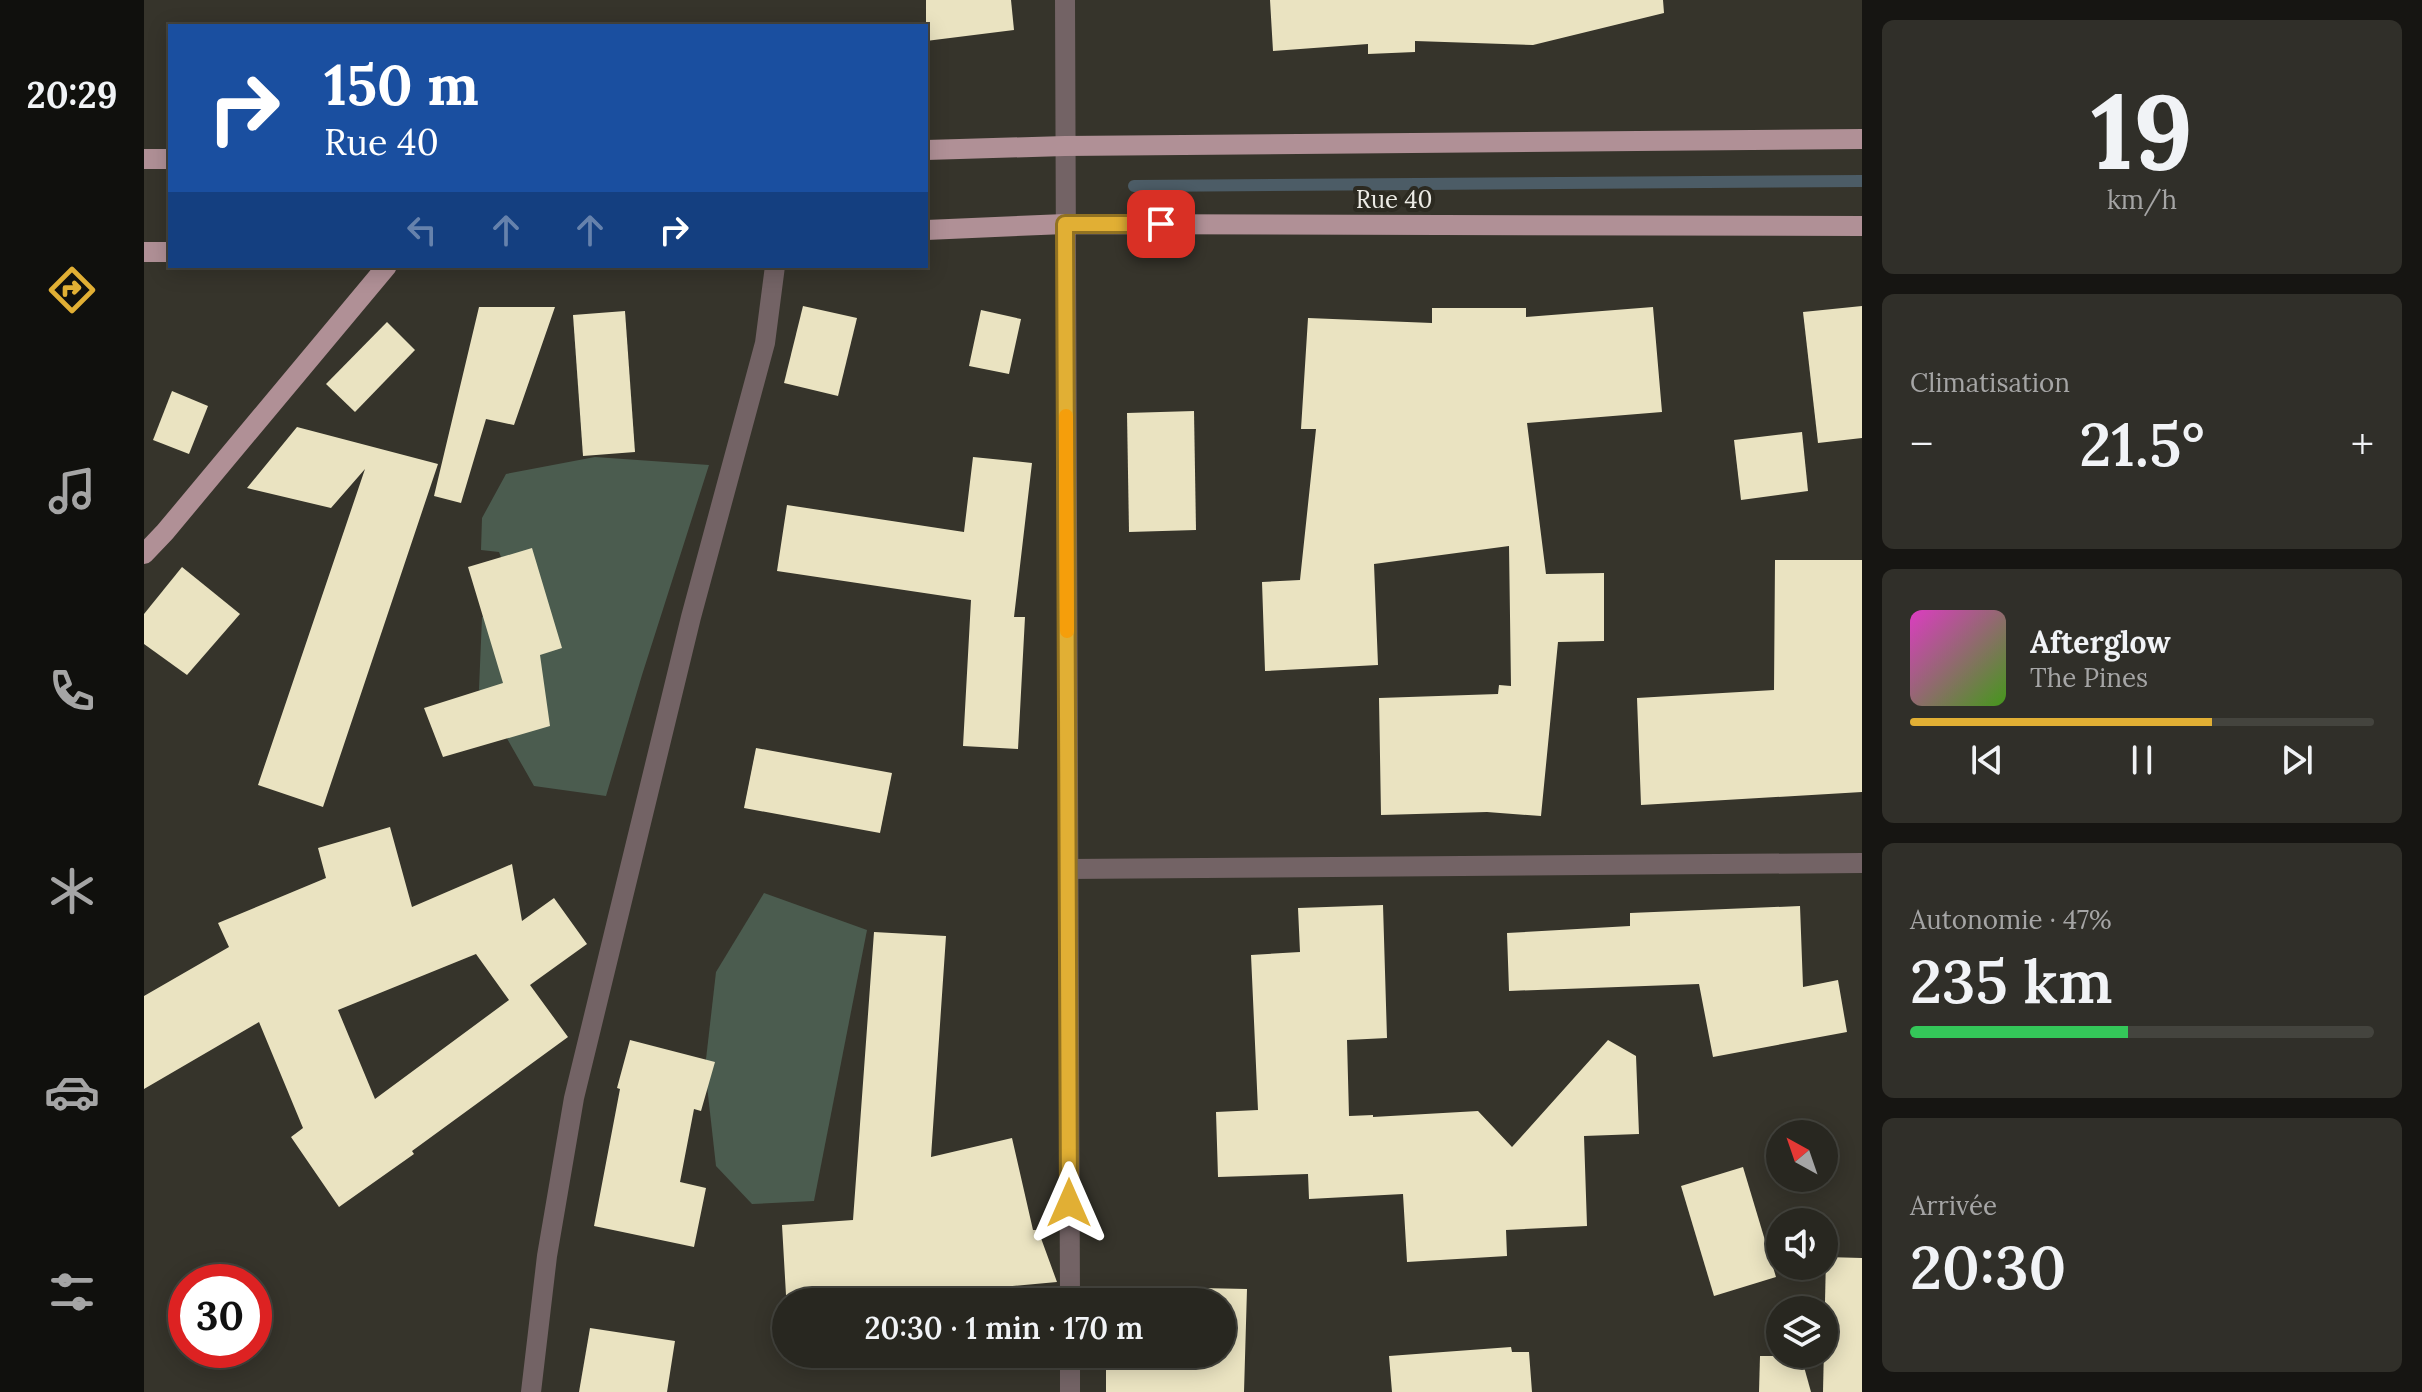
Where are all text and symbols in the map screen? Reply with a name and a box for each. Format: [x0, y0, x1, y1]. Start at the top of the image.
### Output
text: 150 m [324, 49, 479, 120]
icon: right [192, 56, 296, 160]
text: 19 [2091, 64, 2193, 197]
text: 20:29 [26, 72, 118, 118]
text: Rue 40 [324, 119, 439, 165]
text: km/h [2107, 183, 2177, 216]
street label: Rue 40 [1356, 184, 1432, 215]
pin [1127, 190, 1195, 258]
icon: arrive [1139, 202, 1183, 246]
icon: left [400, 208, 444, 252]
icon: ahead [484, 208, 528, 252]
icon: ahead [568, 208, 612, 252]
icon: right [652, 208, 696, 252]
icon: directions [44, 262, 100, 318]
text: Climatisation [1910, 366, 2070, 399]
text: 21.5° [2079, 406, 2205, 482]
text: − [1910, 416, 1933, 472]
text: + [2351, 416, 2374, 472]
icon: music [44, 463, 100, 519]
text: Afterglow [2030, 623, 2171, 661]
text: The Pines [2030, 661, 2148, 694]
icon: phone [44, 663, 100, 719]
icon: previous [1965, 738, 2009, 782]
icon: pause [2120, 738, 2164, 782]
icon: next [2275, 738, 2319, 782]
icon: climate [44, 863, 100, 919]
text: Autonomie · 47% [1910, 903, 2112, 936]
text: 235 km [1910, 943, 2113, 1019]
icon: car [44, 1064, 100, 1120]
north arrow [1766, 1120, 1838, 1192]
map controls [1766, 1120, 1838, 1368]
position arrow [1027, 1161, 1111, 1245]
text: Arrivée [1910, 1189, 1997, 1222]
button: sound [1766, 1208, 1838, 1280]
text: 20:30 [1910, 1229, 2066, 1305]
icon: filters [44, 1264, 100, 1320]
speed limit sign: 30 [168, 1264, 272, 1368]
button: layers [1766, 1296, 1838, 1368]
text: 20:30 · 1 min · 170 m [865, 1309, 1143, 1347]

